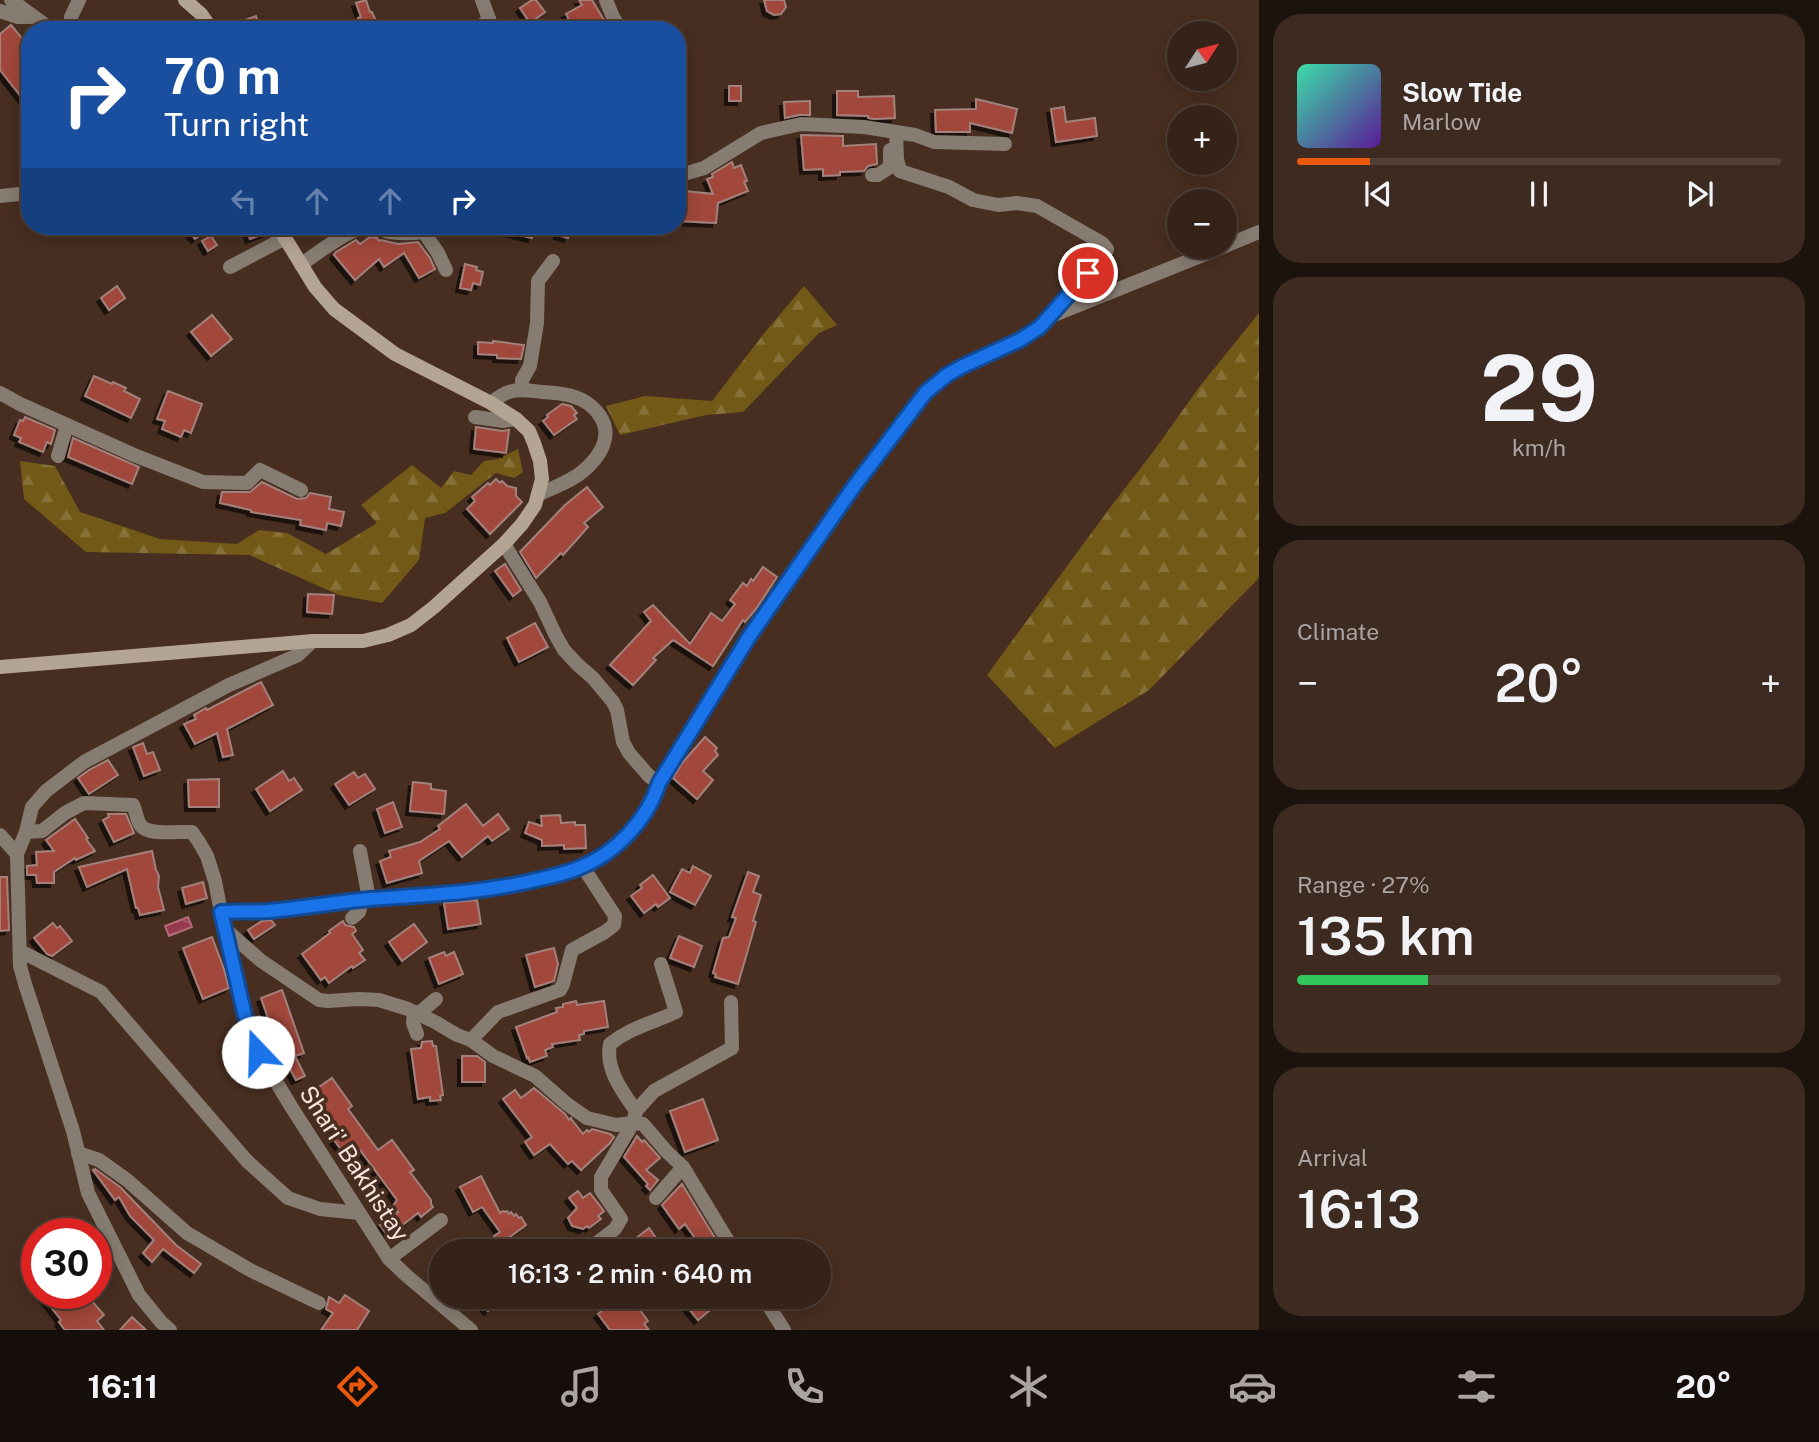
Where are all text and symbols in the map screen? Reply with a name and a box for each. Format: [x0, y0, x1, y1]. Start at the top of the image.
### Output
north arrow [1167, 21, 1237, 91]
map controls [1167, 21, 1237, 259]
text: 70 m [164, 47, 281, 105]
icon: right [49, 49, 140, 140]
text: Slow Tide [1402, 77, 1522, 108]
button: + [1167, 105, 1237, 175]
text: Turn right [164, 106, 309, 143]
text: Marlow [1402, 108, 1481, 135]
icon: previous [1359, 175, 1397, 213]
icon: pause [1520, 175, 1558, 213]
icon: next [1681, 175, 1719, 213]
icon: left [225, 182, 263, 220]
icon: ahead [298, 182, 336, 220]
icon: ahead [371, 182, 409, 220]
icon: right [444, 182, 482, 220]
button: − [1167, 189, 1237, 259]
pin [1058, 243, 1118, 303]
icon: arrive [1069, 254, 1107, 292]
text: 29 [1480, 335, 1598, 441]
text: km/h [1512, 434, 1566, 461]
text: Climate [1297, 618, 1379, 645]
text: 20° [1494, 653, 1584, 714]
text: − [1297, 661, 1318, 706]
text: + [1760, 661, 1781, 706]
text: Range · 27% [1297, 871, 1430, 898]
text: 135 km [1297, 906, 1474, 967]
position arrow [221, 1015, 295, 1089]
street label: Shari' Bakhistay [294, 1080, 416, 1246]
text: Arrival [1297, 1144, 1368, 1171]
text: 16:13 [1297, 1179, 1421, 1240]
speed limit sign: 30 [21, 1218, 112, 1309]
text: 16:13 · 2 min · 640 m [508, 1258, 752, 1289]
icon: directions [333, 1362, 382, 1411]
icon: music [557, 1362, 606, 1411]
icon: phone [780, 1362, 829, 1411]
icon: climate [1004, 1362, 1053, 1411]
icon: car [1228, 1362, 1277, 1411]
icon: filters [1452, 1362, 1501, 1411]
text: 16:11 [87, 1368, 158, 1405]
text: 20° [1675, 1368, 1732, 1405]

